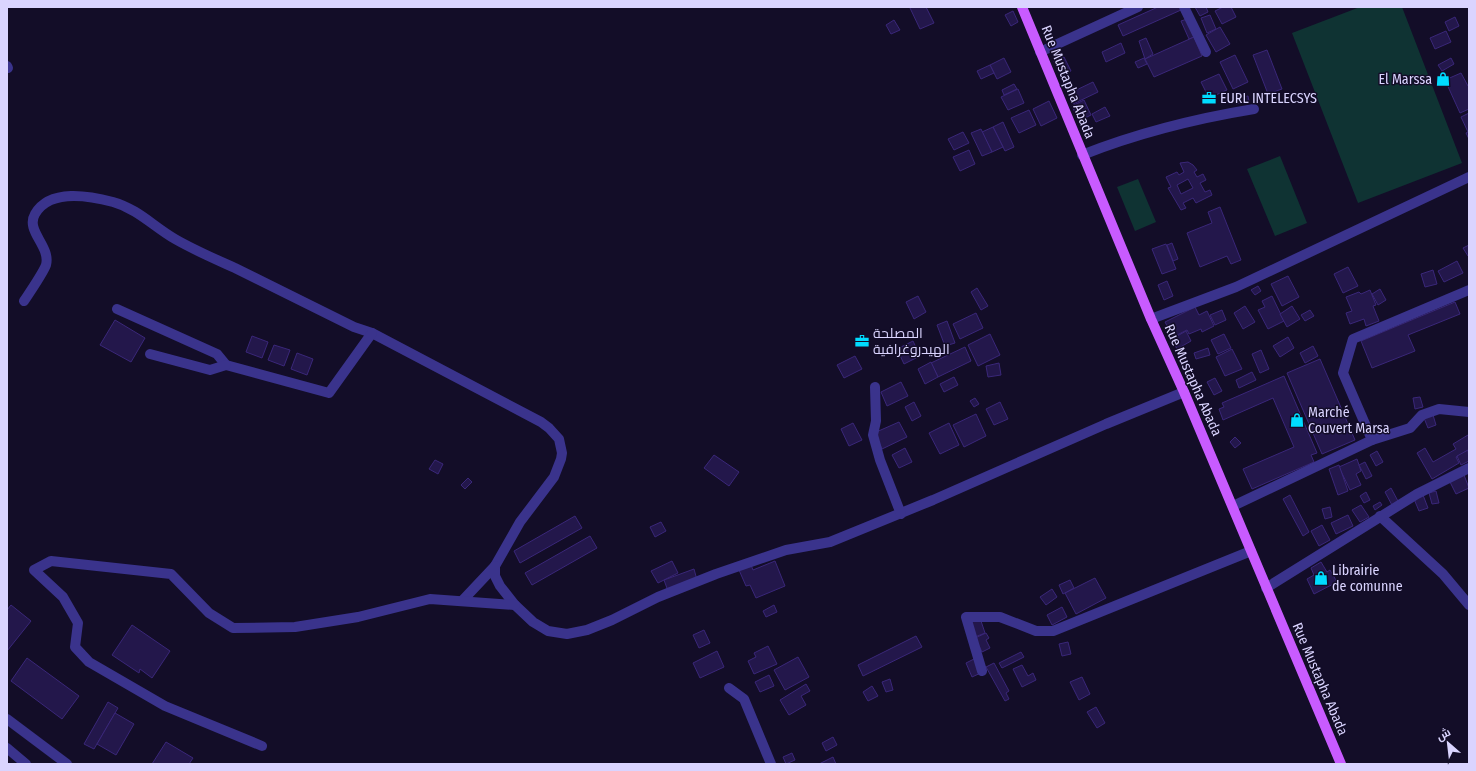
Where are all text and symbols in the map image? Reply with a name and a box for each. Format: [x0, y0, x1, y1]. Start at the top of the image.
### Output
street label: Rue Mustapha Abada [1038, 23, 1099, 141]
place label: El Marssa [1378, 71, 1432, 88]
shop icon: El Marssa [1435, 71, 1451, 87]
office icon: EURL INTELECSYS [1201, 90, 1217, 106]
place label: EURL INTELECSYS [1220, 90, 1317, 107]
street label: Rue Mustapha Abada [1161, 321, 1225, 439]
place label: المصلحة الهيدروغرافية [873, 325, 950, 358]
office icon: المصلحة الهيدروغرافية [854, 333, 870, 349]
place label: Marché Couvert Marsa [1308, 404, 1390, 437]
shop icon: Marché Couvert Marsa [1289, 412, 1305, 428]
place label: Librairie de comunne [1332, 562, 1403, 595]
shop icon: Librairie de comunne [1313, 570, 1329, 586]
street label: Rue Mustapha Abada [1289, 620, 1351, 738]
north arrow [1428, 723, 1468, 763]
text: ش [1434, 726, 1453, 744]

